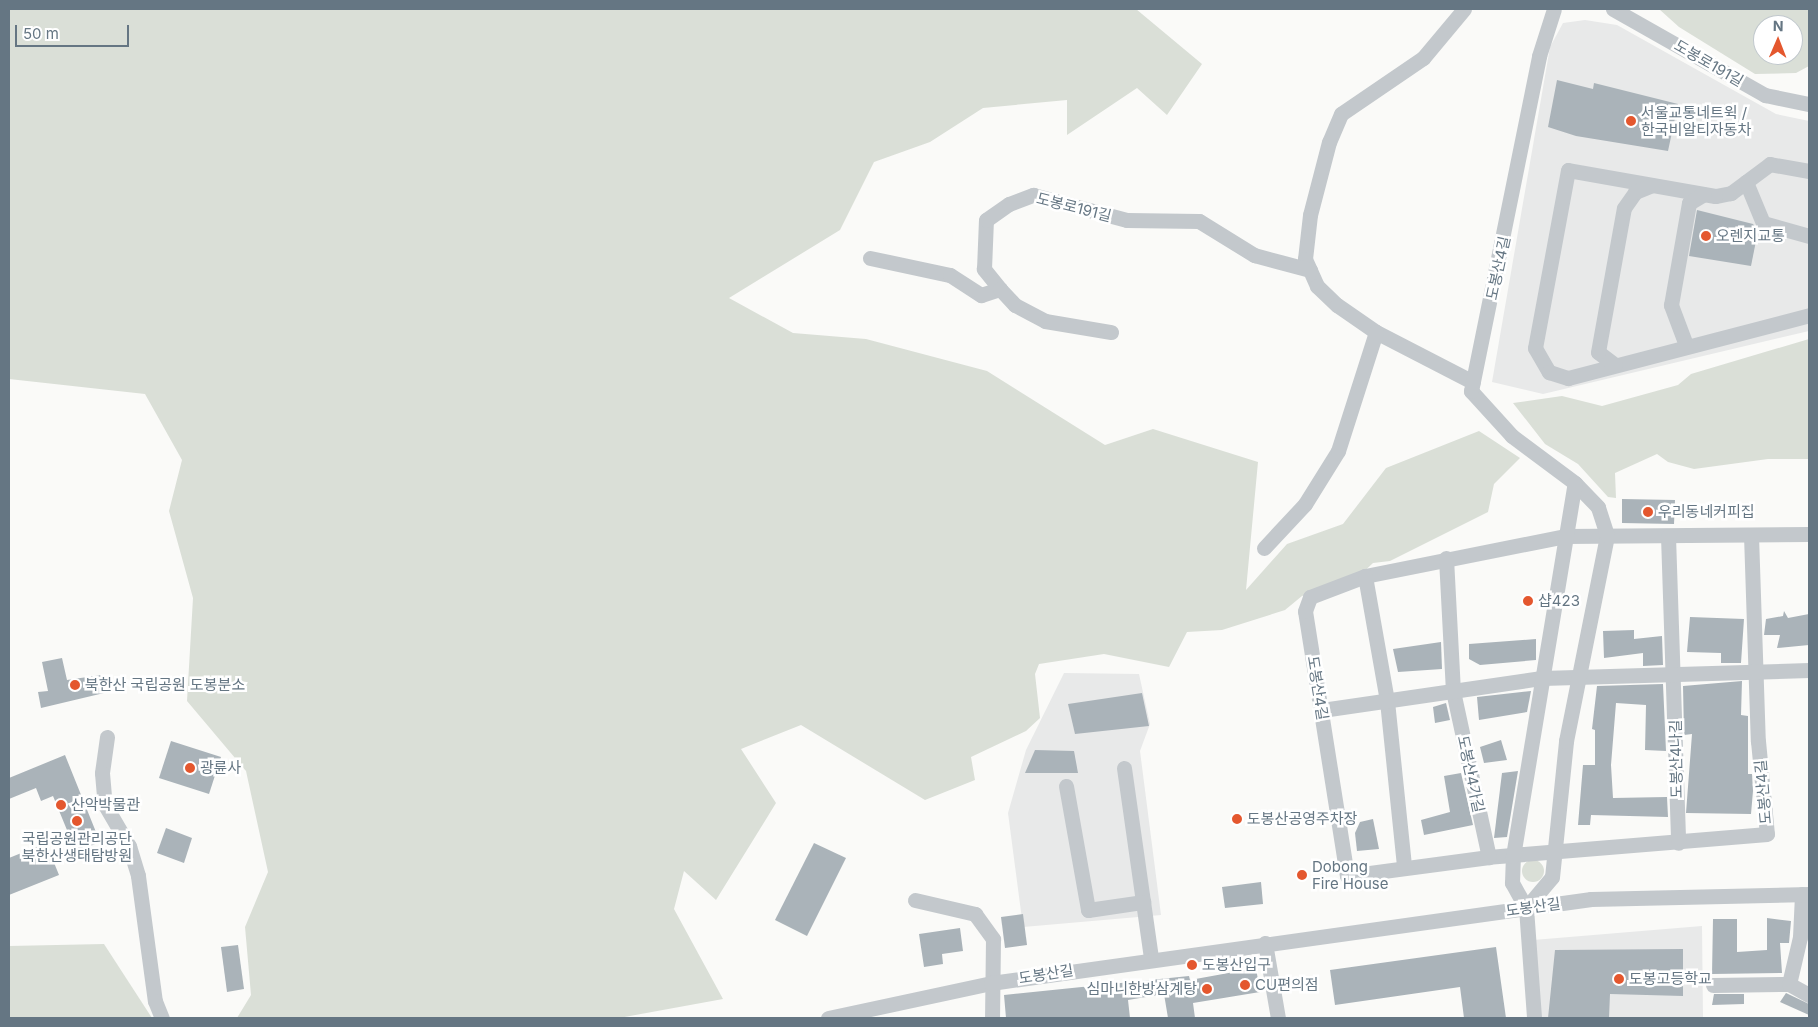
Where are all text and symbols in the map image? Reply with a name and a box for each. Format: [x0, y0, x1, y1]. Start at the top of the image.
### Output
scale bar [18, 15, 131, 47]
north arrow [1753, 15, 1803, 65]
text: N [1773, 17, 1784, 34]
text: 50 m [23, 24, 59, 43]
street label: 도봉로191길 [1671, 36, 1747, 90]
place label: 서울교통네트윅 / 한국비알티자동차 [1641, 103, 1751, 138]
marker: 서울교통네트윅 / 한국비알티자동차 [1625, 115, 1637, 127]
street label: 도봉로191길 [1035, 189, 1113, 225]
place label: 오렌지교통 [1716, 227, 1785, 245]
marker: 오렌지교통 [1700, 230, 1712, 242]
street label: 도봉산4길 [1482, 234, 1514, 302]
place label: 우리동네커피집 [1658, 503, 1755, 521]
marker: 우리동네커피집 [1642, 506, 1654, 518]
place label: 샵423 [1538, 592, 1580, 610]
marker: 샵423 [1522, 595, 1534, 607]
street label: 도봉산4길 [1304, 655, 1332, 721]
place label: 북한산 국립공원 도봉분소 [85, 676, 245, 694]
marker: 북한산 국립공원 도봉분소 [69, 679, 81, 691]
street label: 도봉산4나길 [1666, 720, 1686, 798]
street label: 도봉산4가길 [1454, 734, 1488, 814]
place label: 광륜사 [200, 759, 241, 777]
street label: 도봉산4길 [1751, 759, 1775, 825]
marker: 광륜사 [184, 762, 196, 774]
place label: 산악박물관 [71, 796, 140, 814]
marker: 산악박물관 [55, 799, 67, 811]
place label: 도봉산공영주차장 [1247, 810, 1357, 828]
marker: 도봉산공영주차장 [1231, 813, 1243, 825]
marker: 국립공원관리공단 북한산생태탐방원 [71, 815, 83, 827]
place label: 국립공원관리공단 북한산생태탐방원 [22, 829, 132, 864]
place label: Dobong Fire House [1312, 857, 1389, 892]
marker: Dobong Fire House [1296, 869, 1308, 881]
street label: 도봉산길 [1504, 894, 1562, 920]
place label: 도봉산입구 [1202, 956, 1271, 974]
marker: 도봉산입구 [1186, 959, 1198, 971]
street label: 도봉산길 [1017, 961, 1075, 987]
place label: 도봉고등학교 [1629, 970, 1712, 988]
marker: 도봉고등학교 [1613, 973, 1625, 985]
place label: CU편의점 [1255, 976, 1319, 994]
marker: CU편의점 [1239, 979, 1251, 991]
place label: 심마니한방삼계탕 [1087, 980, 1197, 998]
marker: 심마니한방삼계탕 [1201, 983, 1213, 995]

